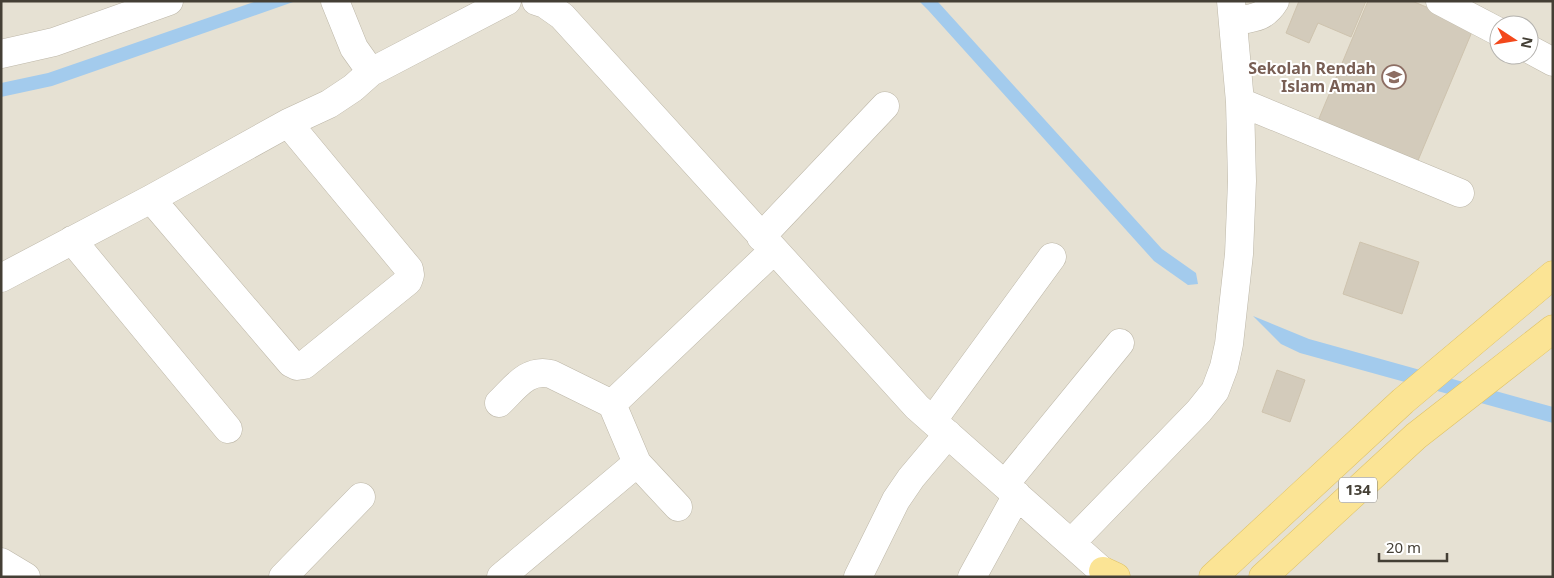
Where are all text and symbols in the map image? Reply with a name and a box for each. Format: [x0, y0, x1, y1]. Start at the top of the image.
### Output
north arrow [1489, 15, 1539, 65]
text: N [1517, 35, 1538, 50]
place label: Sekolah Rendah Islam Aman [1248, 57, 1376, 97]
school or university icon: Sekolah Rendah Islam Aman [1381, 64, 1407, 90]
road number: 134 [1339, 478, 1377, 502]
scale bar [1379, 530, 1446, 562]
text: 20 m [1386, 537, 1421, 557]

